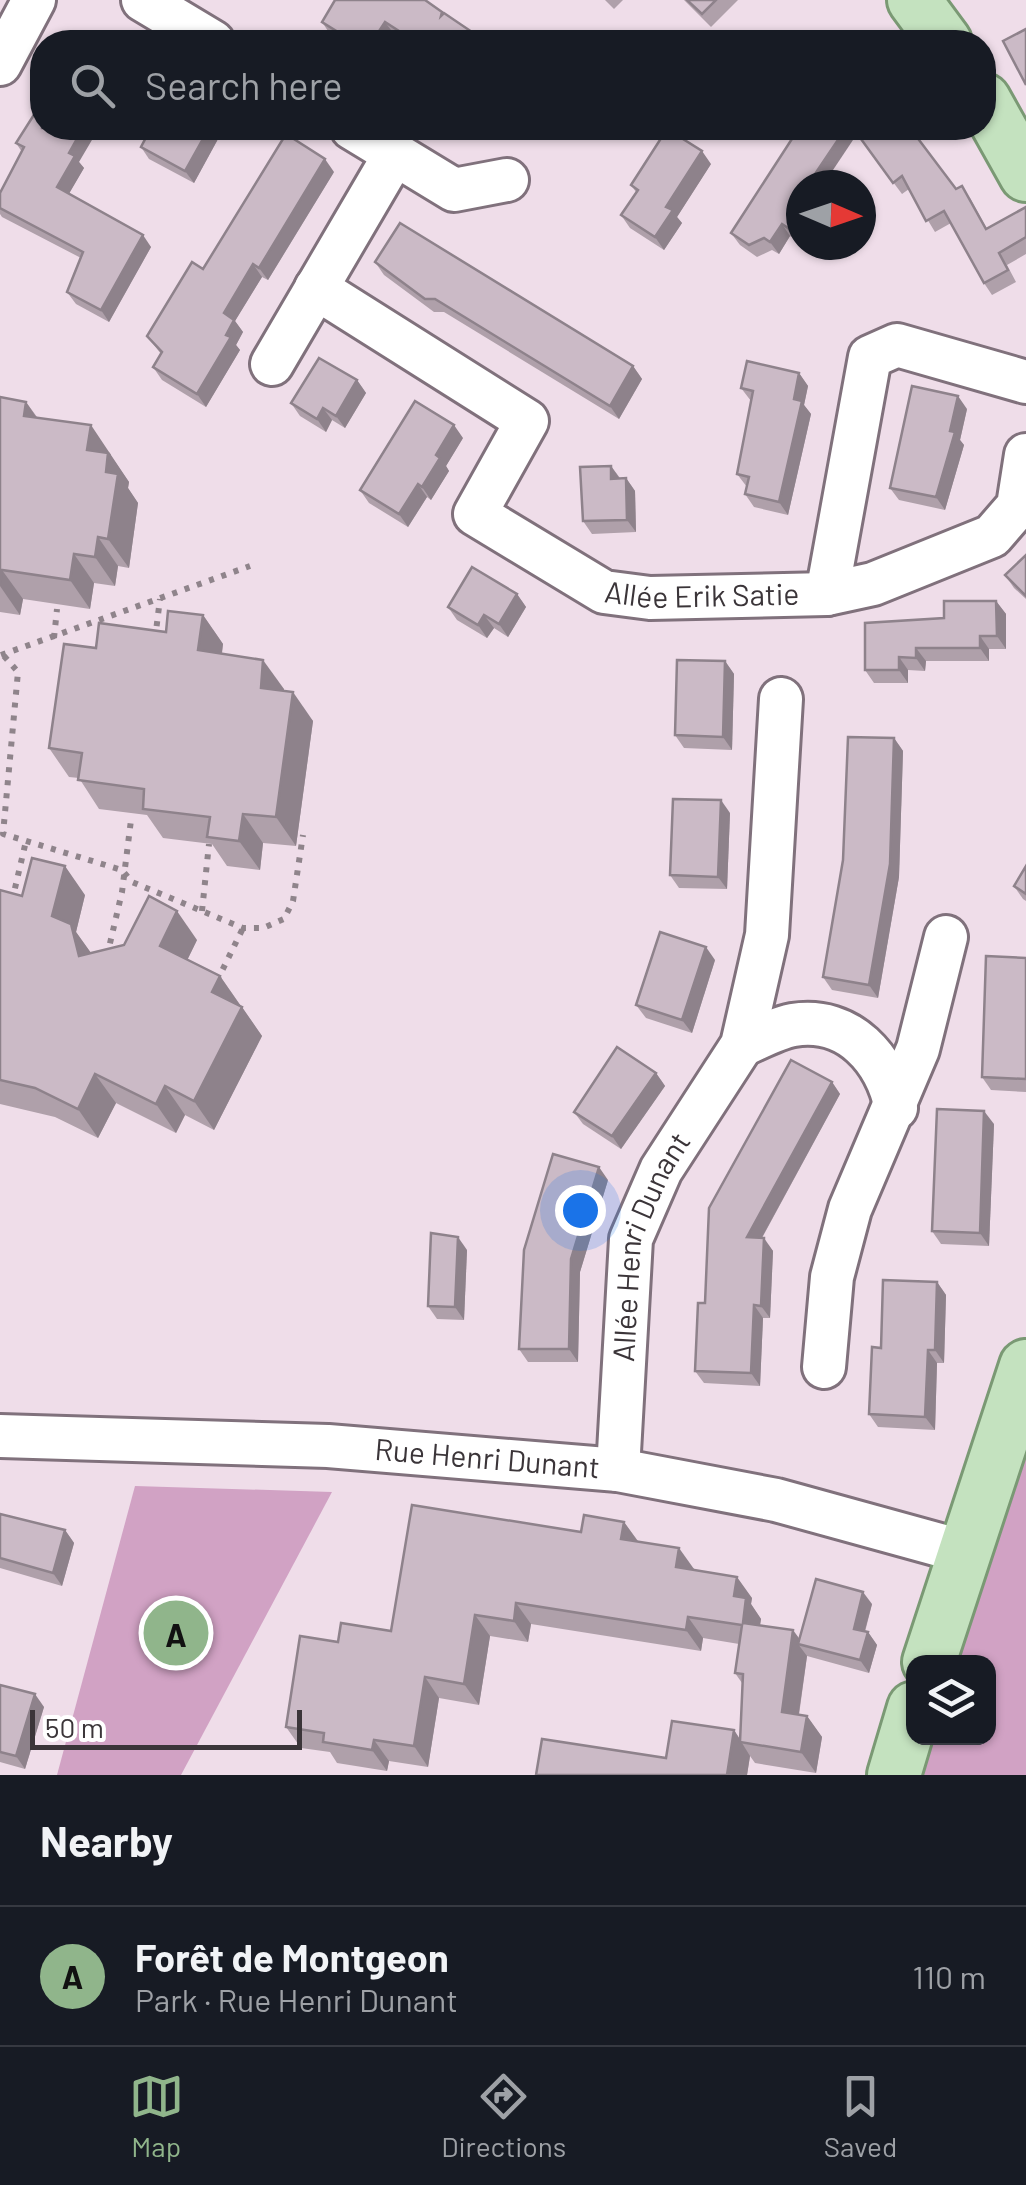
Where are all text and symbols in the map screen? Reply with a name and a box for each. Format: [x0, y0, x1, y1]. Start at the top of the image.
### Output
search box [30, 30, 996, 140]
icon: search [65, 58, 120, 113]
text: Search here [145, 62, 343, 108]
north arrow [786, 170, 876, 260]
street label: Allée Erik Satie [603, 572, 800, 614]
street label: Allée Henri Dunant [604, 1125, 697, 1363]
your location [555, 1185, 606, 1236]
street label: Rue Henri Dunant [374, 1430, 601, 1484]
pin: A [144, 1596, 208, 1670]
map controls [906, 1655, 996, 1745]
button: layers [906, 1655, 996, 1745]
scale bar [30, 1705, 302, 1750]
text: 50 m [45, 1710, 104, 1744]
text: Nearby [40, 1815, 173, 1865]
text: Forêt de Montgeon [135, 1934, 449, 1980]
text: A [62, 1957, 83, 1995]
text: 110 m [913, 1957, 986, 1995]
text: Park · Rue Henri Dunant [135, 1980, 458, 2018]
tab: Map [129, 2069, 184, 2163]
tab: Directions [441, 2069, 566, 2163]
tab: Saved [824, 2069, 897, 2163]

